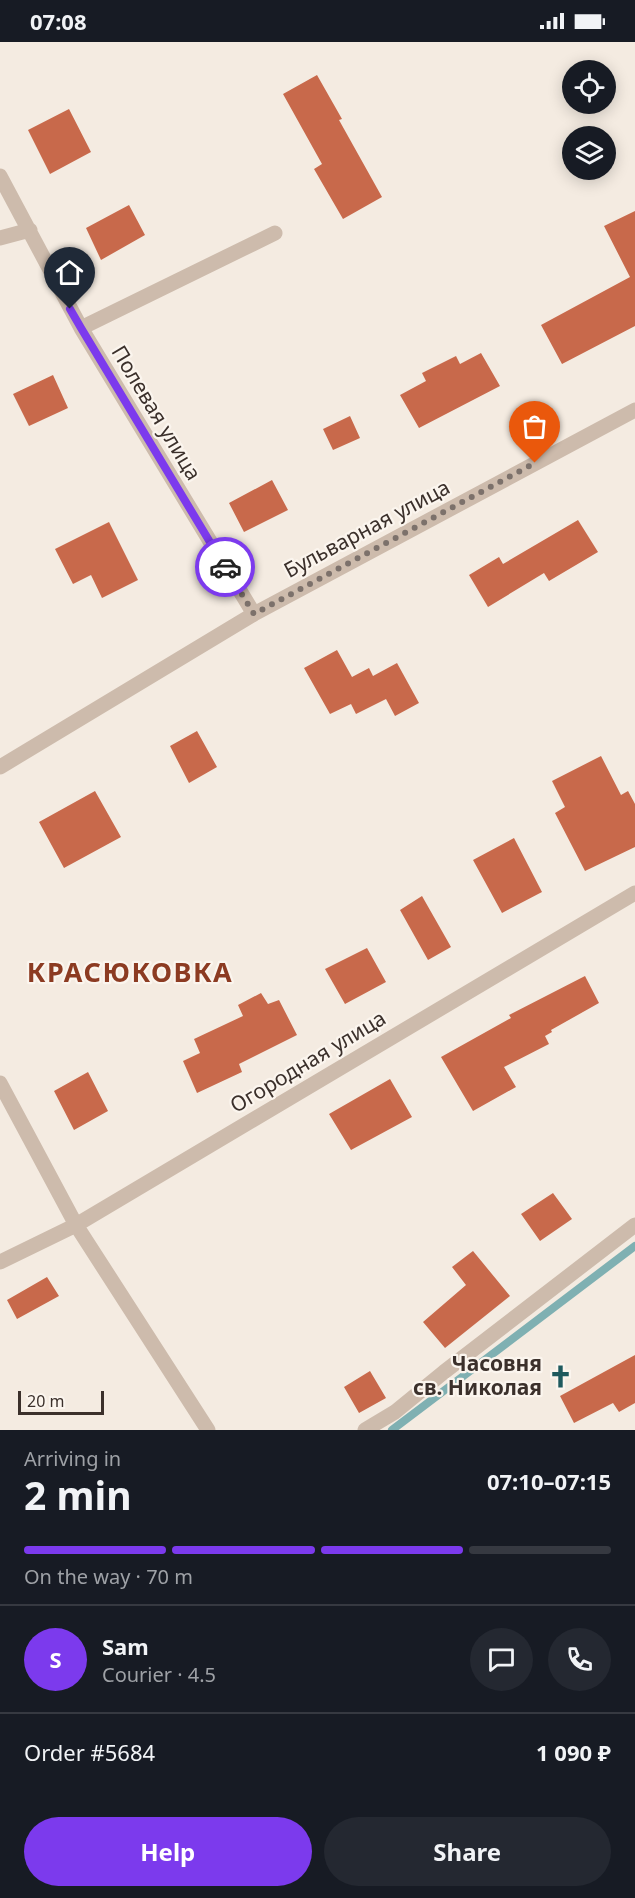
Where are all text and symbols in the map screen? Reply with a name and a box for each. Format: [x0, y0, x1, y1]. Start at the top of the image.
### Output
text: 07:08 [30, 6, 87, 36]
map controls [562, 60, 616, 180]
button: locate [562, 60, 616, 114]
button: layers [562, 126, 616, 180]
pin [44, 247, 95, 309]
icon: home [53, 256, 86, 289]
street label: Полевая улица [106, 340, 208, 485]
pin [509, 401, 560, 463]
icon: bag [518, 410, 551, 443]
street label: Бульварная улица [279, 473, 454, 584]
courier [195, 537, 255, 597]
icon: car [209, 551, 242, 584]
district label: КРАСЮКОВКА [27, 953, 233, 990]
street label: Огородная улица [224, 1004, 391, 1119]
place label: Часовня св. Николая [413, 1349, 542, 1401]
church icon: Часовня св. Николая [547, 1363, 573, 1389]
scale bar [18, 1388, 104, 1416]
text: 20 m [27, 1390, 64, 1412]
text: Arriving in [24, 1445, 121, 1472]
text: 07:10–07:15 [487, 1466, 611, 1496]
text: 2 min [24, 1468, 131, 1521]
text: On the way · 70 m [24, 1563, 193, 1590]
button: chat [470, 1628, 533, 1691]
button: phone [548, 1628, 611, 1691]
text: Sam [102, 1631, 149, 1661]
text: S [49, 1644, 62, 1674]
text: Courier · 4.5 [102, 1661, 216, 1688]
text: Order #5684 [24, 1737, 155, 1767]
text: 1 090 ₽ [536, 1737, 611, 1767]
button: Help [24, 1817, 312, 1886]
button: Share [324, 1817, 611, 1886]

